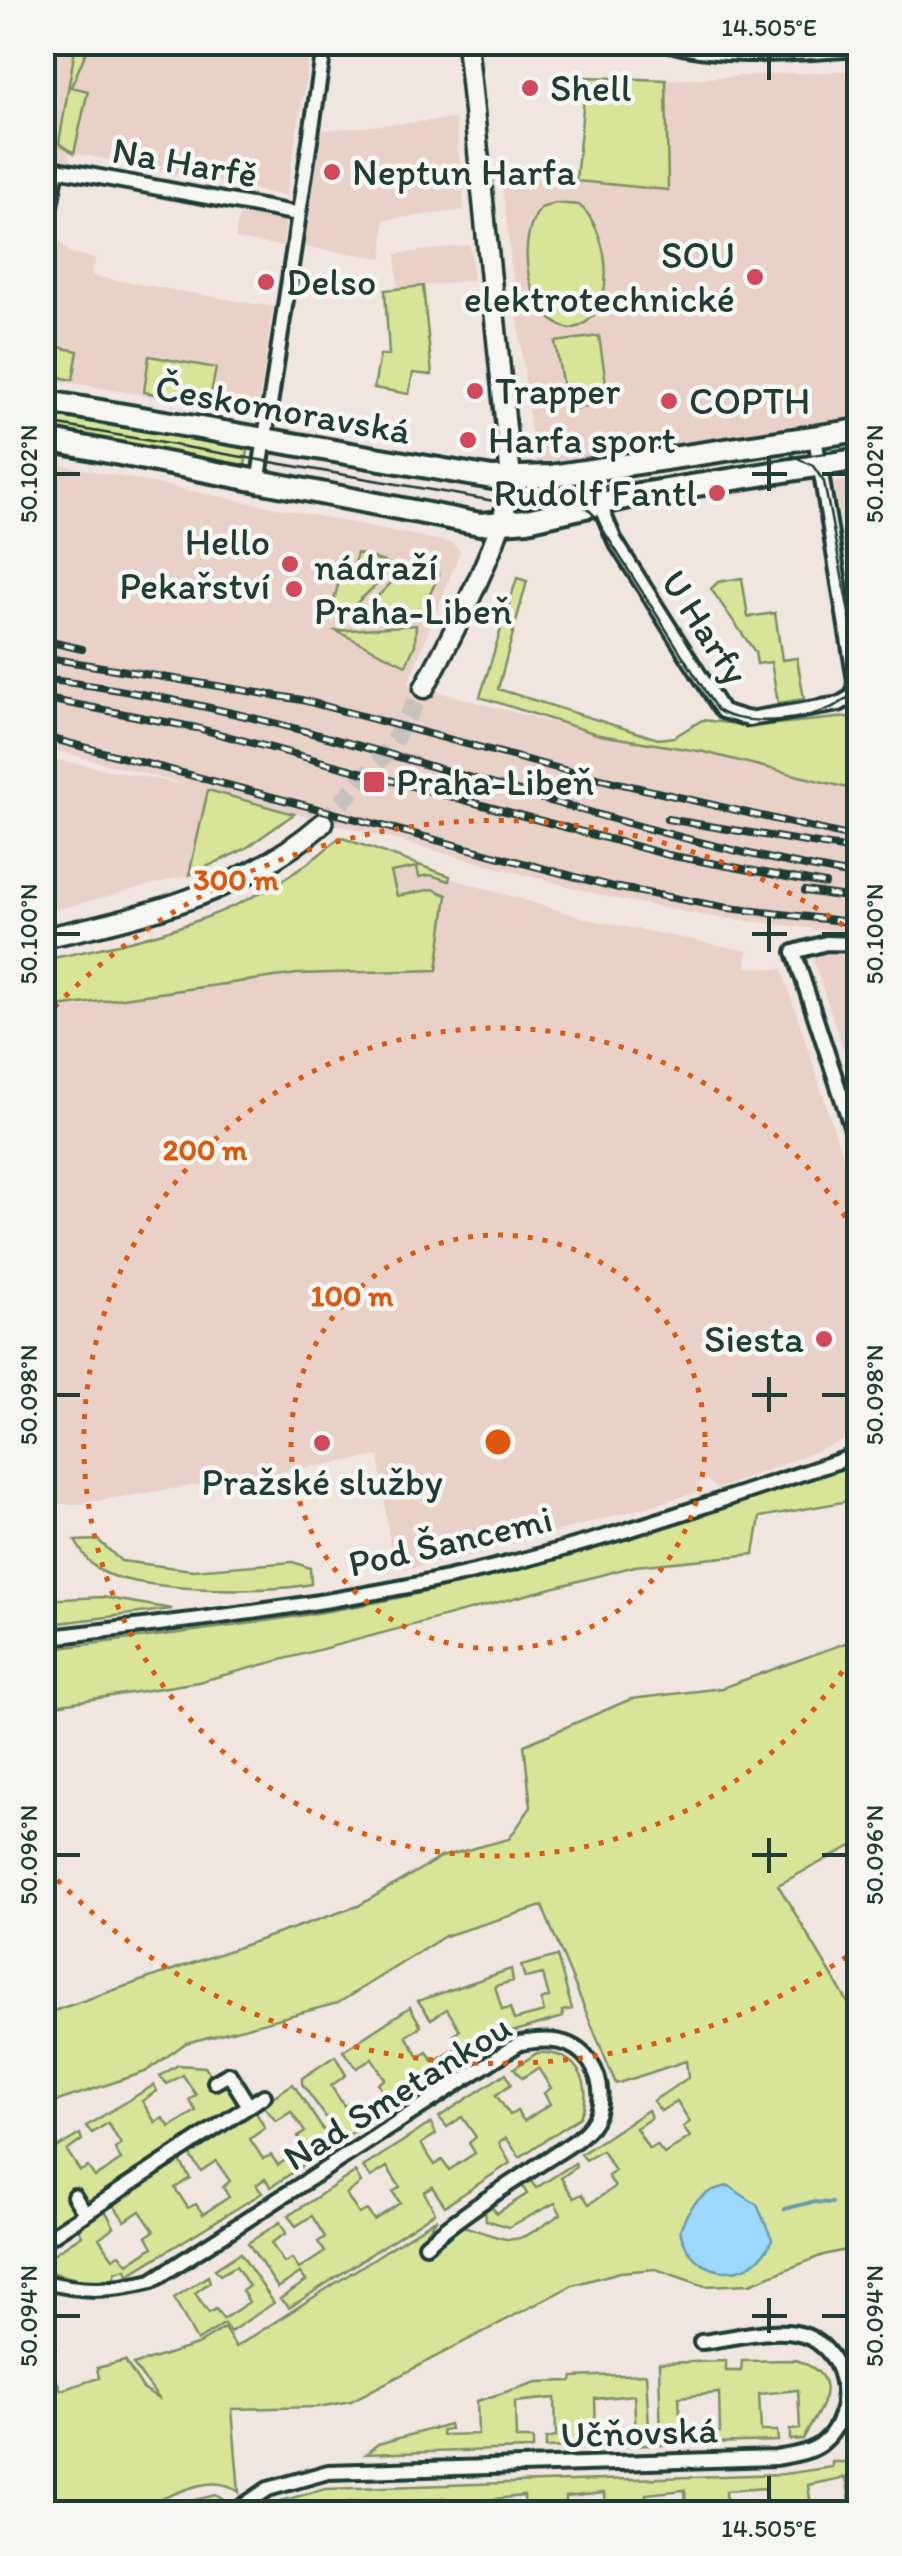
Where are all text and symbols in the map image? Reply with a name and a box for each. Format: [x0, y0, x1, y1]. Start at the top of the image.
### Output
text: 14.505°E [721, 12, 817, 42]
place label: Shell [550, 65, 632, 111]
marker: Shell [519, 77, 541, 99]
street label: Na Harfě [109, 127, 261, 197]
place label: Neptun Harfa [352, 149, 576, 195]
marker: Neptun Harfa [321, 161, 343, 183]
place label: SOU elektrotechnické [464, 232, 735, 322]
place label: Delso [286, 259, 376, 305]
marker: SOU elektrotechnické [744, 266, 766, 288]
marker: Delso [255, 271, 277, 293]
street label: Českomoravská [152, 364, 414, 454]
place label: Trapper [495, 368, 620, 414]
place label: COPTH [689, 378, 810, 424]
marker: Trapper [464, 380, 486, 402]
marker: COPTH [658, 390, 680, 412]
place label: Harfa sport [488, 417, 676, 463]
text: 50.102°N [13, 424, 43, 524]
text: 50.102°N [859, 424, 889, 524]
marker: Harfa sport [457, 429, 479, 451]
place label: Rudolf Fantl [493, 470, 697, 516]
marker: Rudolf Fantl [706, 482, 728, 504]
place label: Hello Pekařství [119, 519, 270, 609]
place label: nádraží Praha-Libeň [314, 544, 512, 634]
marker: Hello Pekařství [279, 553, 301, 575]
street label: U Harfy [651, 561, 759, 693]
marker: nádraží Praha-Libeň [283, 578, 305, 600]
place label: Praha-Libeň [396, 759, 594, 805]
marker: Praha-Libeň [361, 769, 387, 795]
text: 300 m [193, 861, 279, 898]
text: 50.100°N [13, 883, 43, 985]
text: 50.100°N [859, 883, 889, 985]
text: 200 m [163, 1131, 248, 1168]
text: 100 m [311, 1277, 394, 1314]
place label: Siesta [704, 1316, 804, 1362]
marker: Siesta [813, 1328, 835, 1350]
text: 50.098°N [13, 1344, 43, 1446]
text: 50.098°N [859, 1344, 889, 1446]
centre of rings [480, 1424, 516, 1460]
marker: Pražské služby [311, 1432, 333, 1454]
place label: Pražské služby [201, 1459, 443, 1505]
street label: Pod Šancemi [344, 1495, 556, 1587]
text: 50.096°N [13, 1805, 43, 1905]
text: 50.096°N [859, 1805, 889, 1905]
street label: Nad Smetankou [275, 2004, 519, 2180]
text: 50.094°N [13, 2265, 43, 2367]
text: 50.094°N [859, 2265, 889, 2367]
street label: Učňovská [559, 2406, 719, 2458]
text: 14.505°E [721, 2513, 817, 2543]

